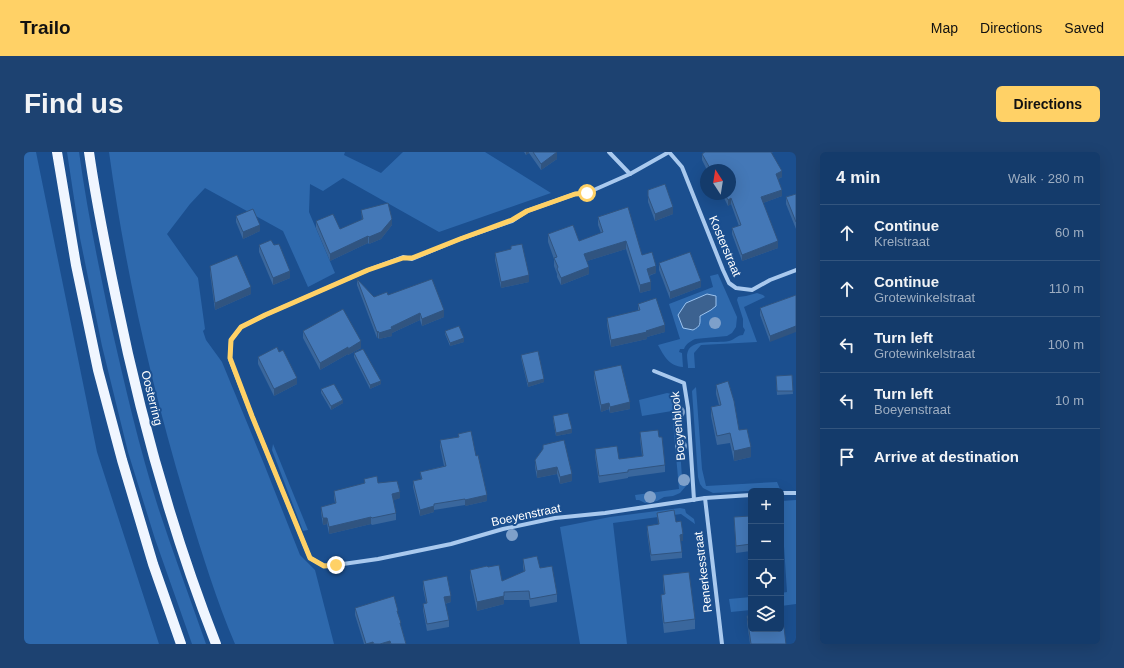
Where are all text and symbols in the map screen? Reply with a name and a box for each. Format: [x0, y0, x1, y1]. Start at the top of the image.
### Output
text: Trailo [20, 17, 71, 38]
text: Map [931, 20, 958, 36]
text: Directions [980, 20, 1042, 36]
text: Saved [1064, 20, 1104, 36]
button: Directions [996, 86, 1100, 122]
text: Find us [24, 88, 124, 119]
north arrow [700, 164, 736, 200]
text: 4 min [836, 168, 880, 187]
text: Walk · 280 m [1008, 171, 1084, 186]
route start [578, 184, 596, 202]
street label: Kosterstraat [706, 213, 744, 279]
text: Continue [874, 217, 939, 234]
icon: ahead [836, 222, 858, 244]
text: 60 m [1055, 225, 1084, 240]
text: Krelstraat [874, 234, 930, 249]
text: Continue [874, 273, 939, 290]
icon: ahead [836, 278, 858, 300]
text: 110 m [1049, 281, 1084, 296]
text: Grotewinkelstraat [874, 290, 975, 305]
text: Turn left [874, 329, 933, 346]
icon: left [836, 334, 858, 356]
text: 100 m [1048, 337, 1084, 352]
text: Grotewinkelstraat [874, 346, 975, 361]
street label: Oosterring [138, 369, 166, 427]
text: Turn left [874, 385, 933, 402]
street label: Boeyenblook [668, 390, 688, 461]
icon: left [836, 390, 858, 412]
text: 10 m [1055, 393, 1084, 408]
text: Boeyenstraat [874, 402, 951, 417]
icon: arrive [836, 446, 858, 468]
text: Arrive at destination [874, 448, 1019, 465]
map controls [748, 488, 784, 632]
button: + [748, 488, 784, 524]
street label: Boeyenstraat [490, 501, 563, 529]
button: − [748, 524, 784, 560]
street label: Renerkesstraat [691, 530, 715, 613]
route end [327, 556, 345, 574]
button: locate [748, 560, 784, 596]
button: layers [748, 596, 784, 632]

